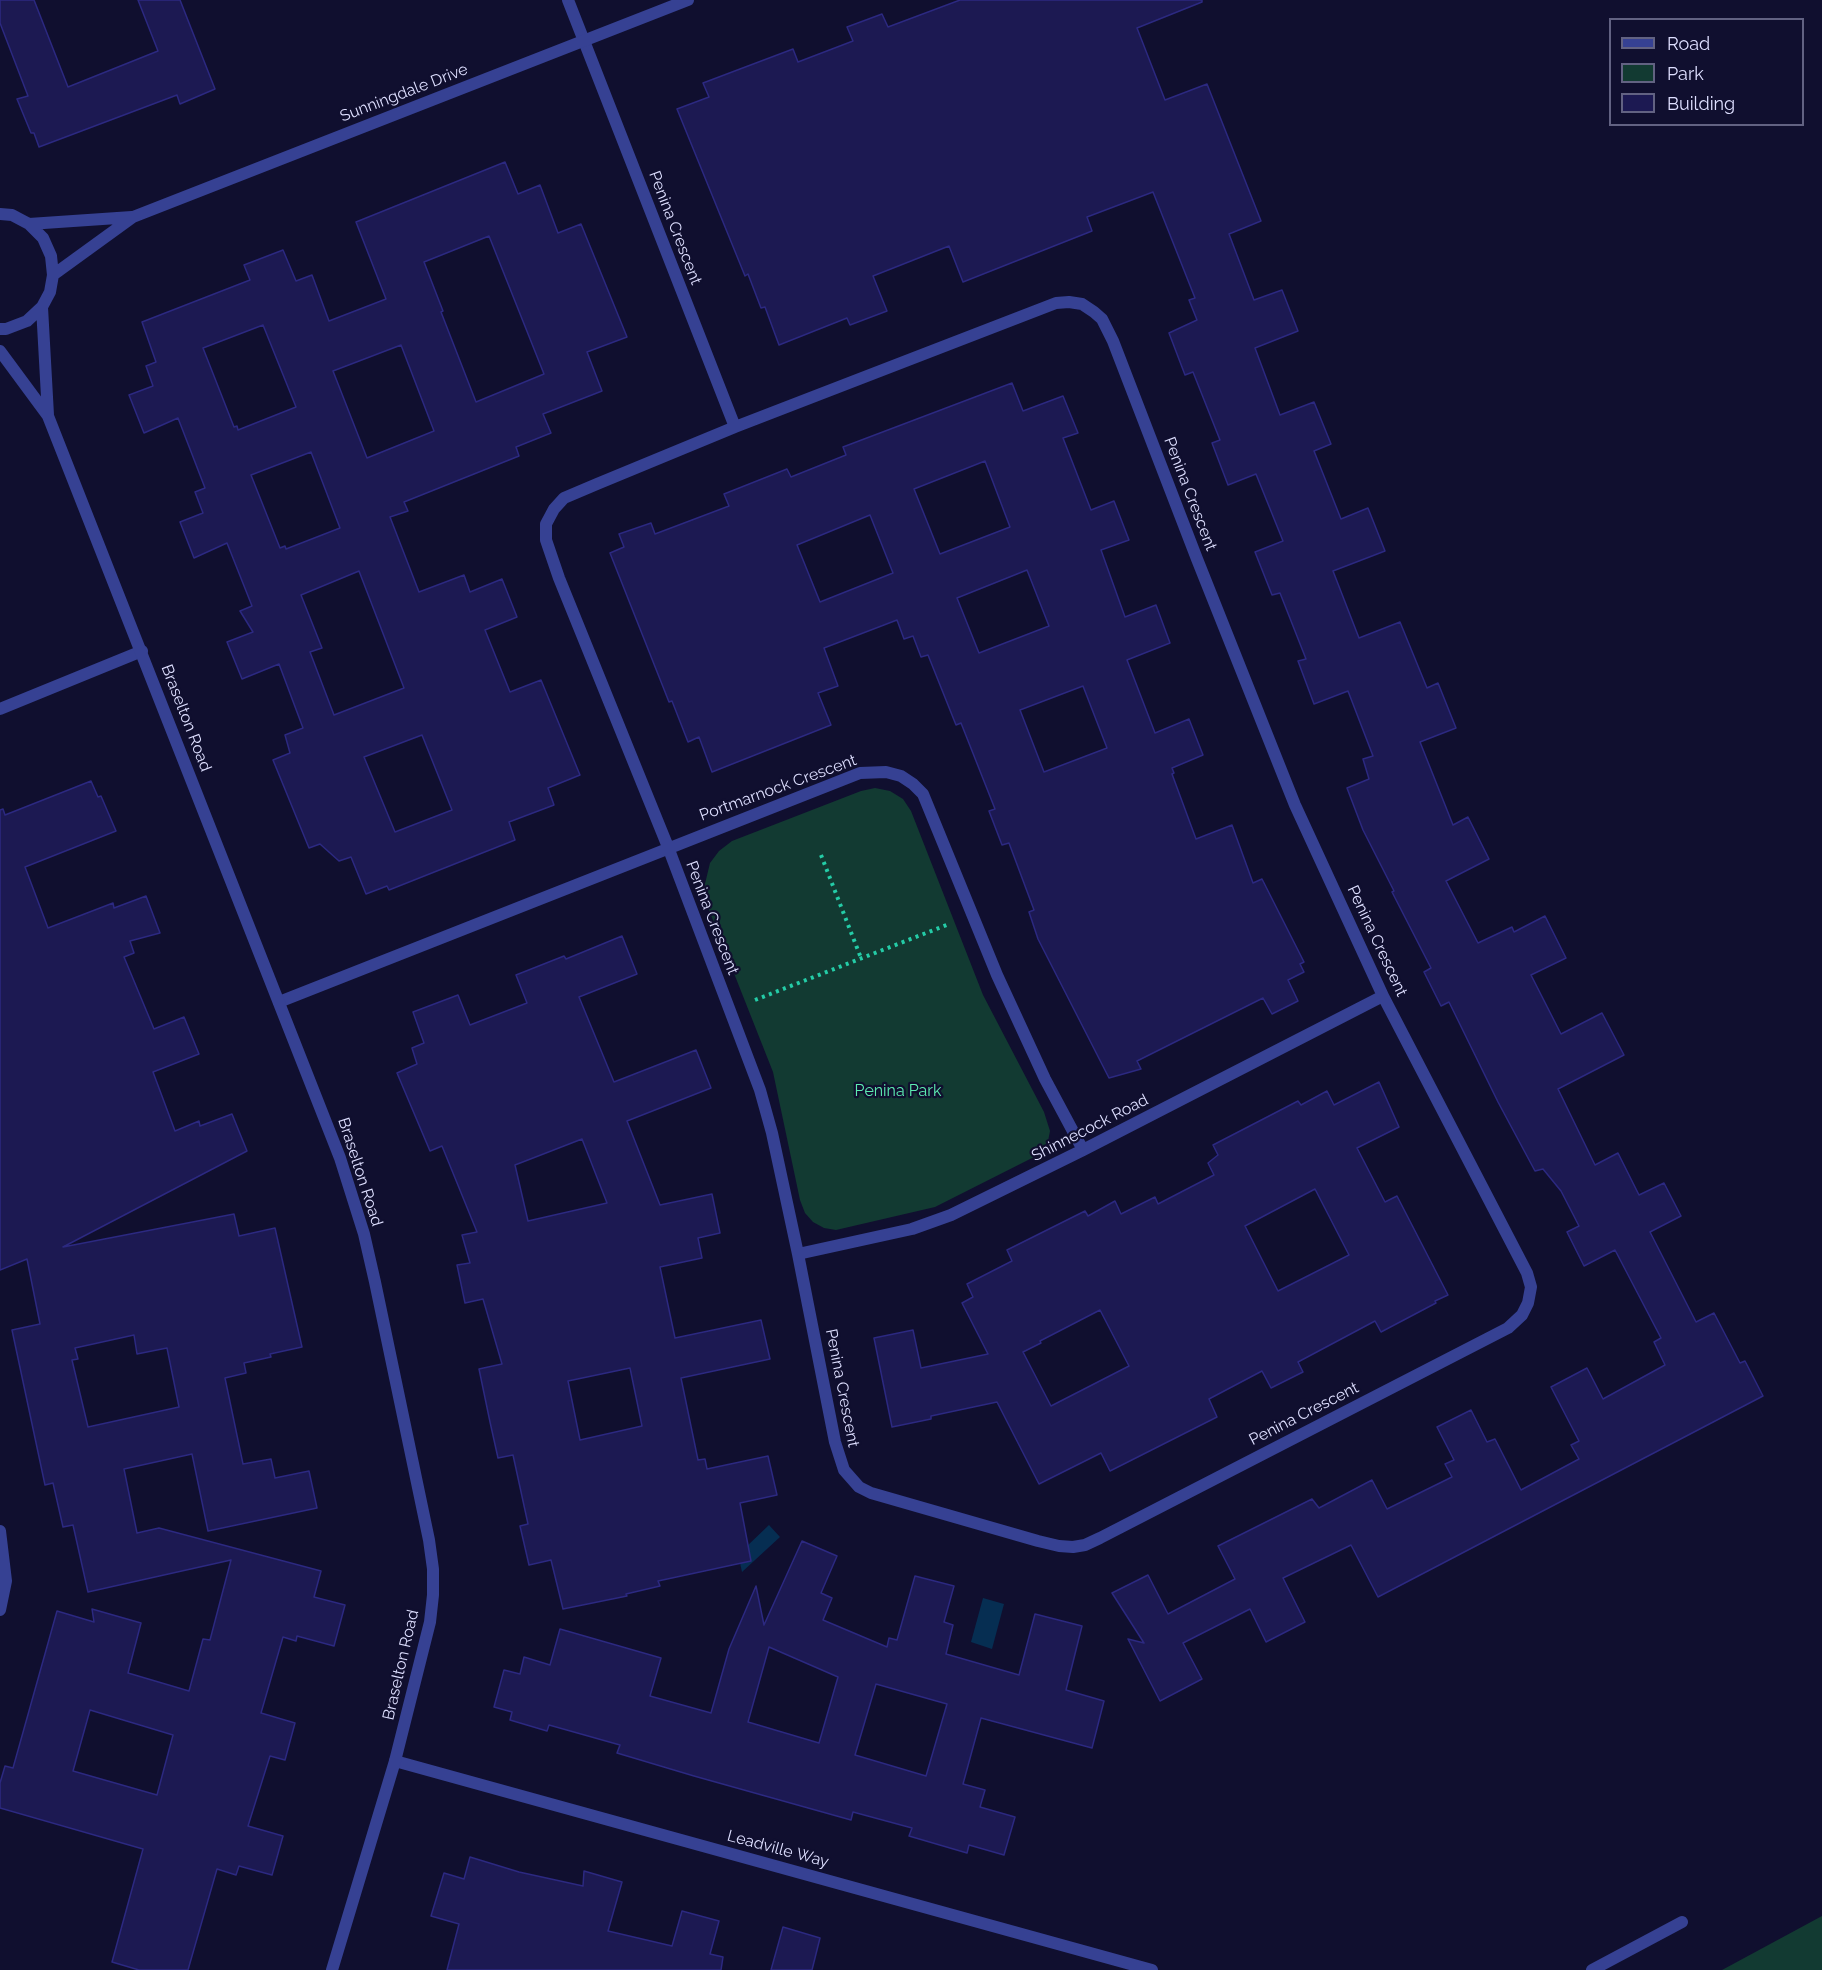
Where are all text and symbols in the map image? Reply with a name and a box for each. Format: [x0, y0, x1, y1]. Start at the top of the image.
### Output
legend [1609, 18, 1804, 126]
text: Road [1667, 33, 1710, 54]
street label: Sunningdale Drive [337, 60, 471, 126]
text: Park [1667, 63, 1704, 84]
text: Building [1667, 93, 1735, 114]
street label: Penina Crescent [644, 168, 706, 288]
street label: Penina Crescent [1159, 434, 1221, 554]
street label: Braselton Road [157, 662, 215, 774]
street label: Portmarnock Crescent [697, 751, 859, 825]
street label: Penina Crescent [681, 858, 743, 978]
street label: Penina Crescent [1343, 882, 1411, 1000]
park label: Penina Park [855, 1081, 941, 1101]
street label: Shinnecock Road [1028, 1090, 1152, 1166]
street label: Braselton Road [333, 1115, 387, 1229]
street label: Penina Crescent [821, 1327, 863, 1449]
street label: Penina Crescent [1246, 1378, 1362, 1450]
street label: Braselton Road [379, 1608, 423, 1722]
street label: Leadville Way [725, 1826, 831, 1872]

